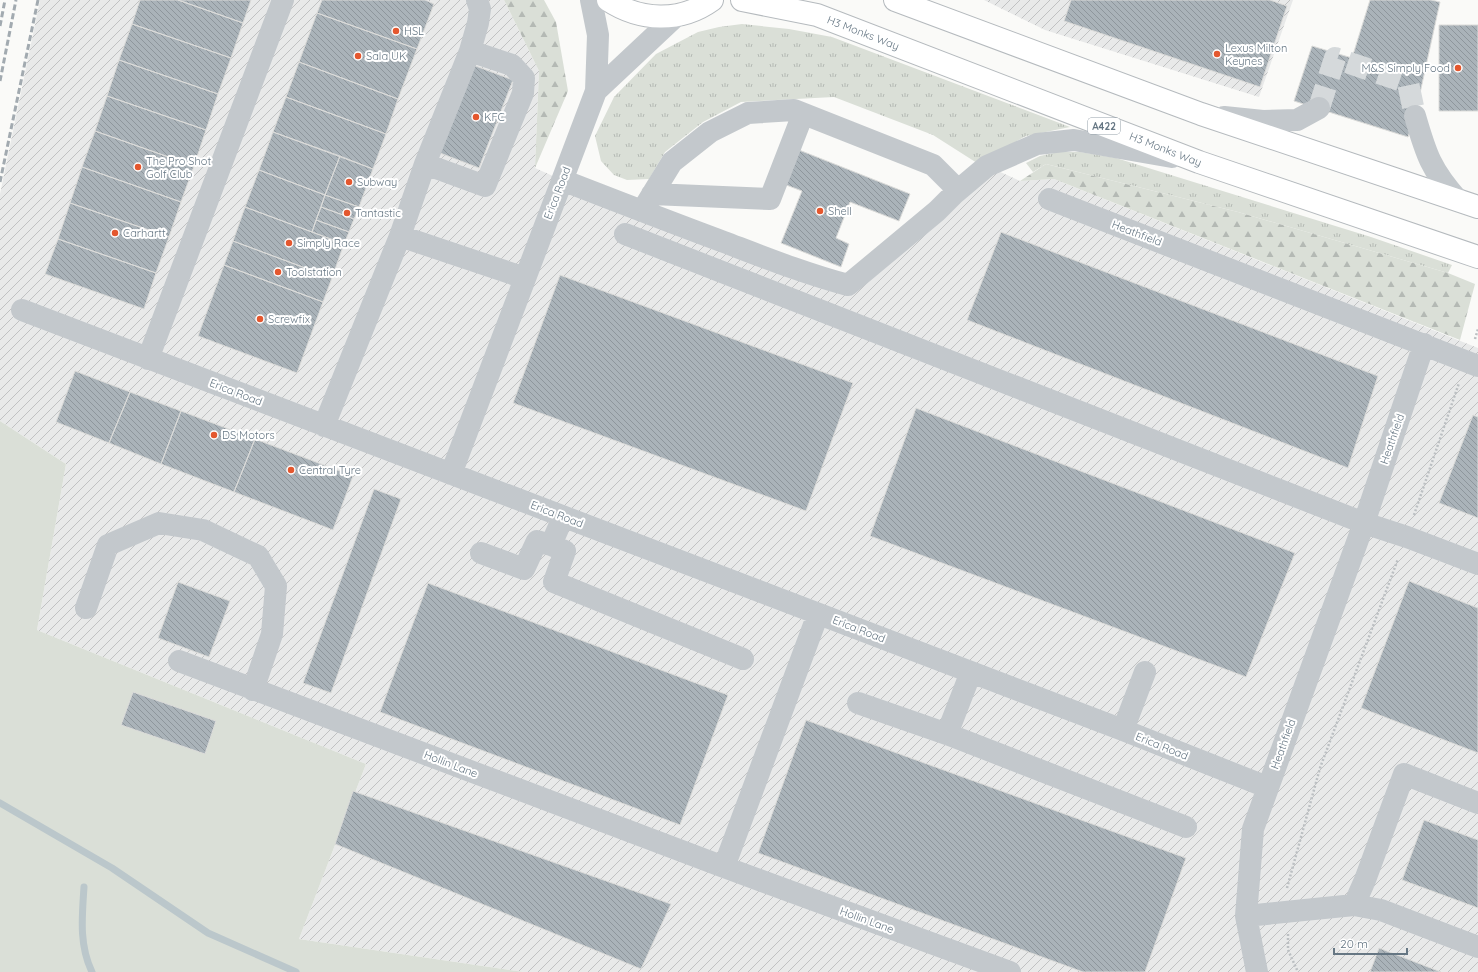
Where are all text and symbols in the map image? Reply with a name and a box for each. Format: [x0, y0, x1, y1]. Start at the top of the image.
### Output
street label: H3 Monks Way [825, 13, 901, 53]
place label: HSL [404, 24, 424, 38]
marker: HSL [391, 26, 401, 36]
place label: Lexus Milton Keynes [1225, 41, 1287, 68]
place label: Sala UK [366, 49, 406, 63]
marker: Lexus Milton Keynes [1212, 49, 1222, 59]
marker: Sala UK [353, 51, 363, 61]
place label: M&S Simply Food [1361, 61, 1450, 75]
marker: M&S Simply Food [1453, 63, 1463, 73]
place label: KFC [484, 110, 505, 124]
marker: KFC [471, 112, 481, 122]
road number: A422 [1088, 118, 1120, 134]
street label: H3 Monks Way [1127, 129, 1204, 169]
place label: The Pro Shot Golf Club [146, 154, 211, 181]
marker: The Pro Shot Golf Club [133, 162, 143, 172]
street label: Erica Road [541, 165, 573, 221]
place label: Subway [357, 175, 397, 189]
marker: Subway [344, 177, 354, 187]
place label: Shell [828, 204, 852, 218]
place label: Tantastic [355, 206, 401, 220]
marker: Shell [815, 206, 825, 216]
marker: Tantastic [342, 208, 352, 218]
street label: Heathfield [1110, 217, 1164, 249]
place label: Carhartt [123, 226, 166, 240]
marker: Carhartt [110, 228, 120, 238]
place label: Simply Race [297, 236, 360, 250]
marker: Simply Race [284, 238, 294, 248]
place label: Toolstation [286, 265, 342, 279]
marker: Toolstation [273, 267, 283, 277]
place label: Screwfix [268, 312, 310, 326]
marker: Screwfix [255, 314, 265, 324]
street label: Erica Road [208, 376, 264, 408]
street label: Heathfield [1377, 412, 1407, 466]
place label: DS Motors [222, 428, 275, 442]
marker: DS Motors [209, 430, 219, 440]
place label: Central Tyre [299, 463, 361, 477]
marker: Central Tyre [286, 465, 296, 475]
street label: Erica Road [529, 498, 585, 530]
street label: Erica Road [831, 613, 887, 645]
street label: Heathfield [1267, 717, 1299, 771]
street label: Erica Road [1134, 729, 1190, 763]
street label: Hollin Lane [422, 747, 480, 781]
street label: Hollin Lane [838, 904, 896, 936]
scale bar [1334, 930, 1407, 956]
text: 20 m [1340, 936, 1368, 951]

